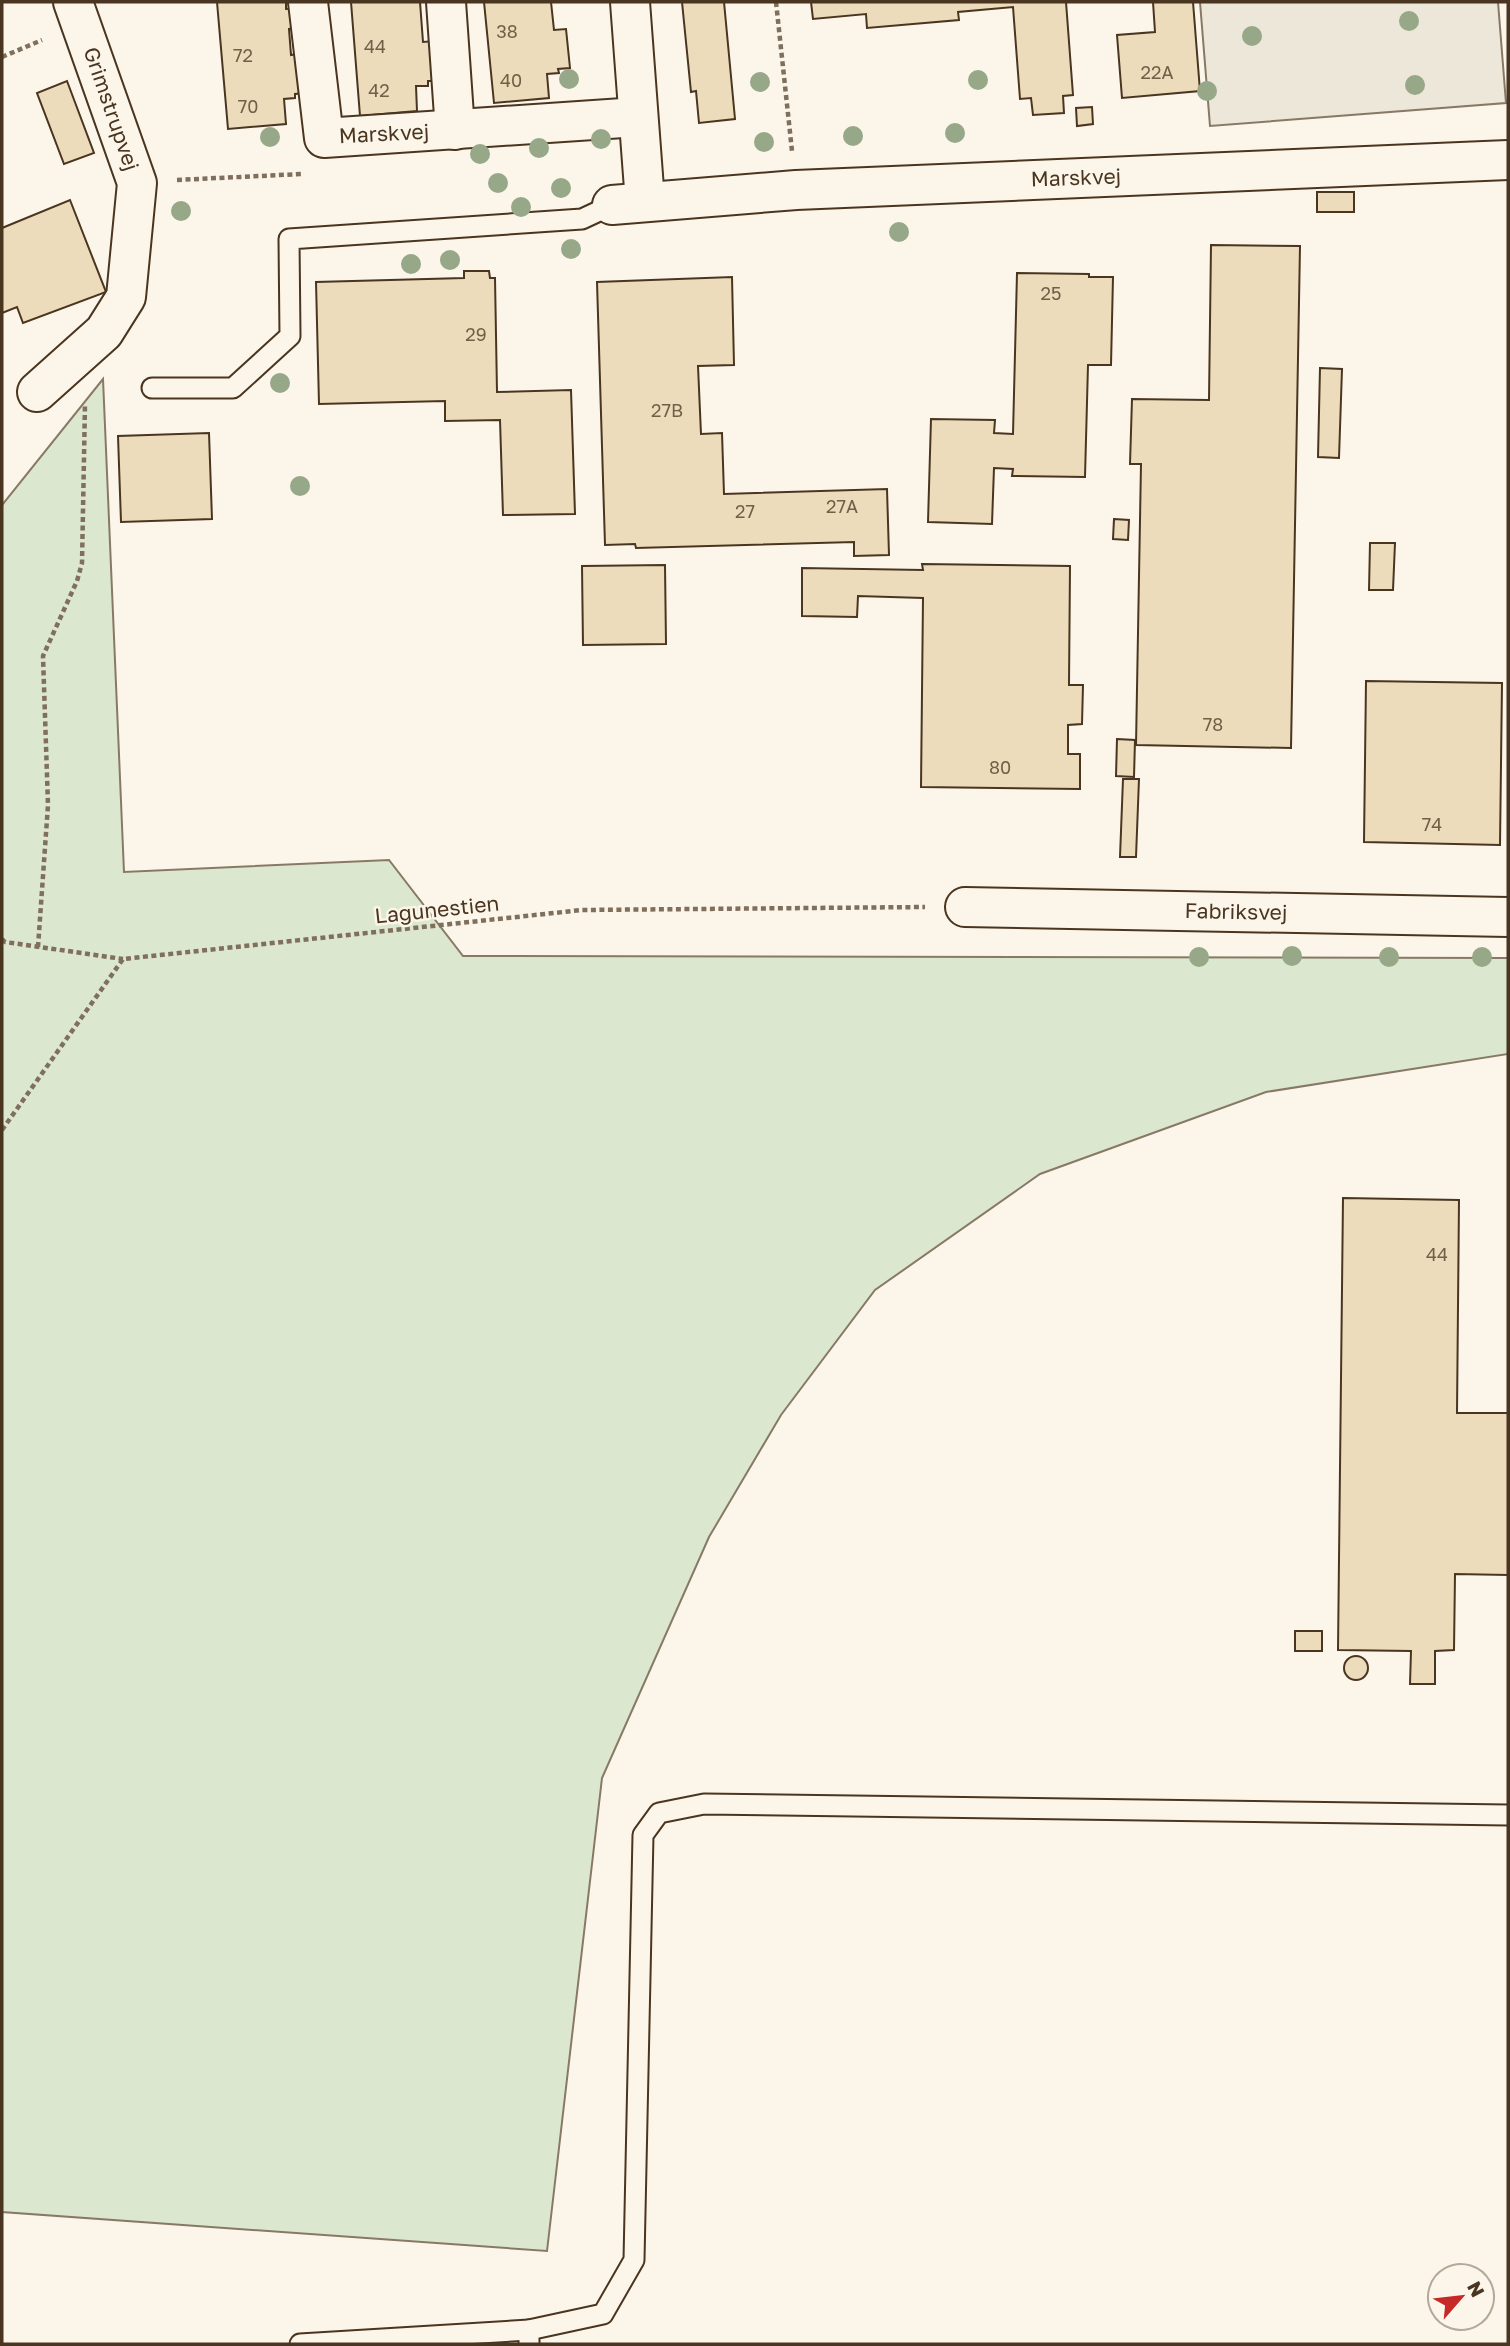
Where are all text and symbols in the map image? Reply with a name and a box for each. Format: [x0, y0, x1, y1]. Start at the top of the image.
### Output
house number: 38 [496, 20, 518, 42]
house number: 44 [364, 35, 386, 57]
street label: Grimstrupvej [79, 43, 145, 174]
house number: 72 [233, 44, 253, 66]
house number: 22A [1141, 61, 1173, 83]
house number: 40 [500, 69, 522, 91]
house number: 42 [368, 79, 390, 101]
house number: 70 [238, 95, 258, 117]
street label: Marskvej [338, 118, 430, 148]
street label: Marskvej [1030, 162, 1122, 192]
house number: 25 [1041, 282, 1061, 304]
house number: 29 [465, 323, 487, 345]
house number: 27B [651, 399, 683, 421]
house number: 27A [826, 495, 858, 517]
house number: 27 [735, 500, 755, 522]
house number: 78 [1203, 713, 1223, 735]
house number: 80 [989, 756, 1011, 778]
house number: 74 [1422, 813, 1442, 835]
street label: Lagunestien [373, 890, 500, 928]
street label: Fabriksvej [1184, 897, 1288, 925]
house number: 44 [1426, 1243, 1448, 1265]
north arrow [1426, 2262, 1496, 2332]
text: N [1463, 2277, 1490, 2301]

